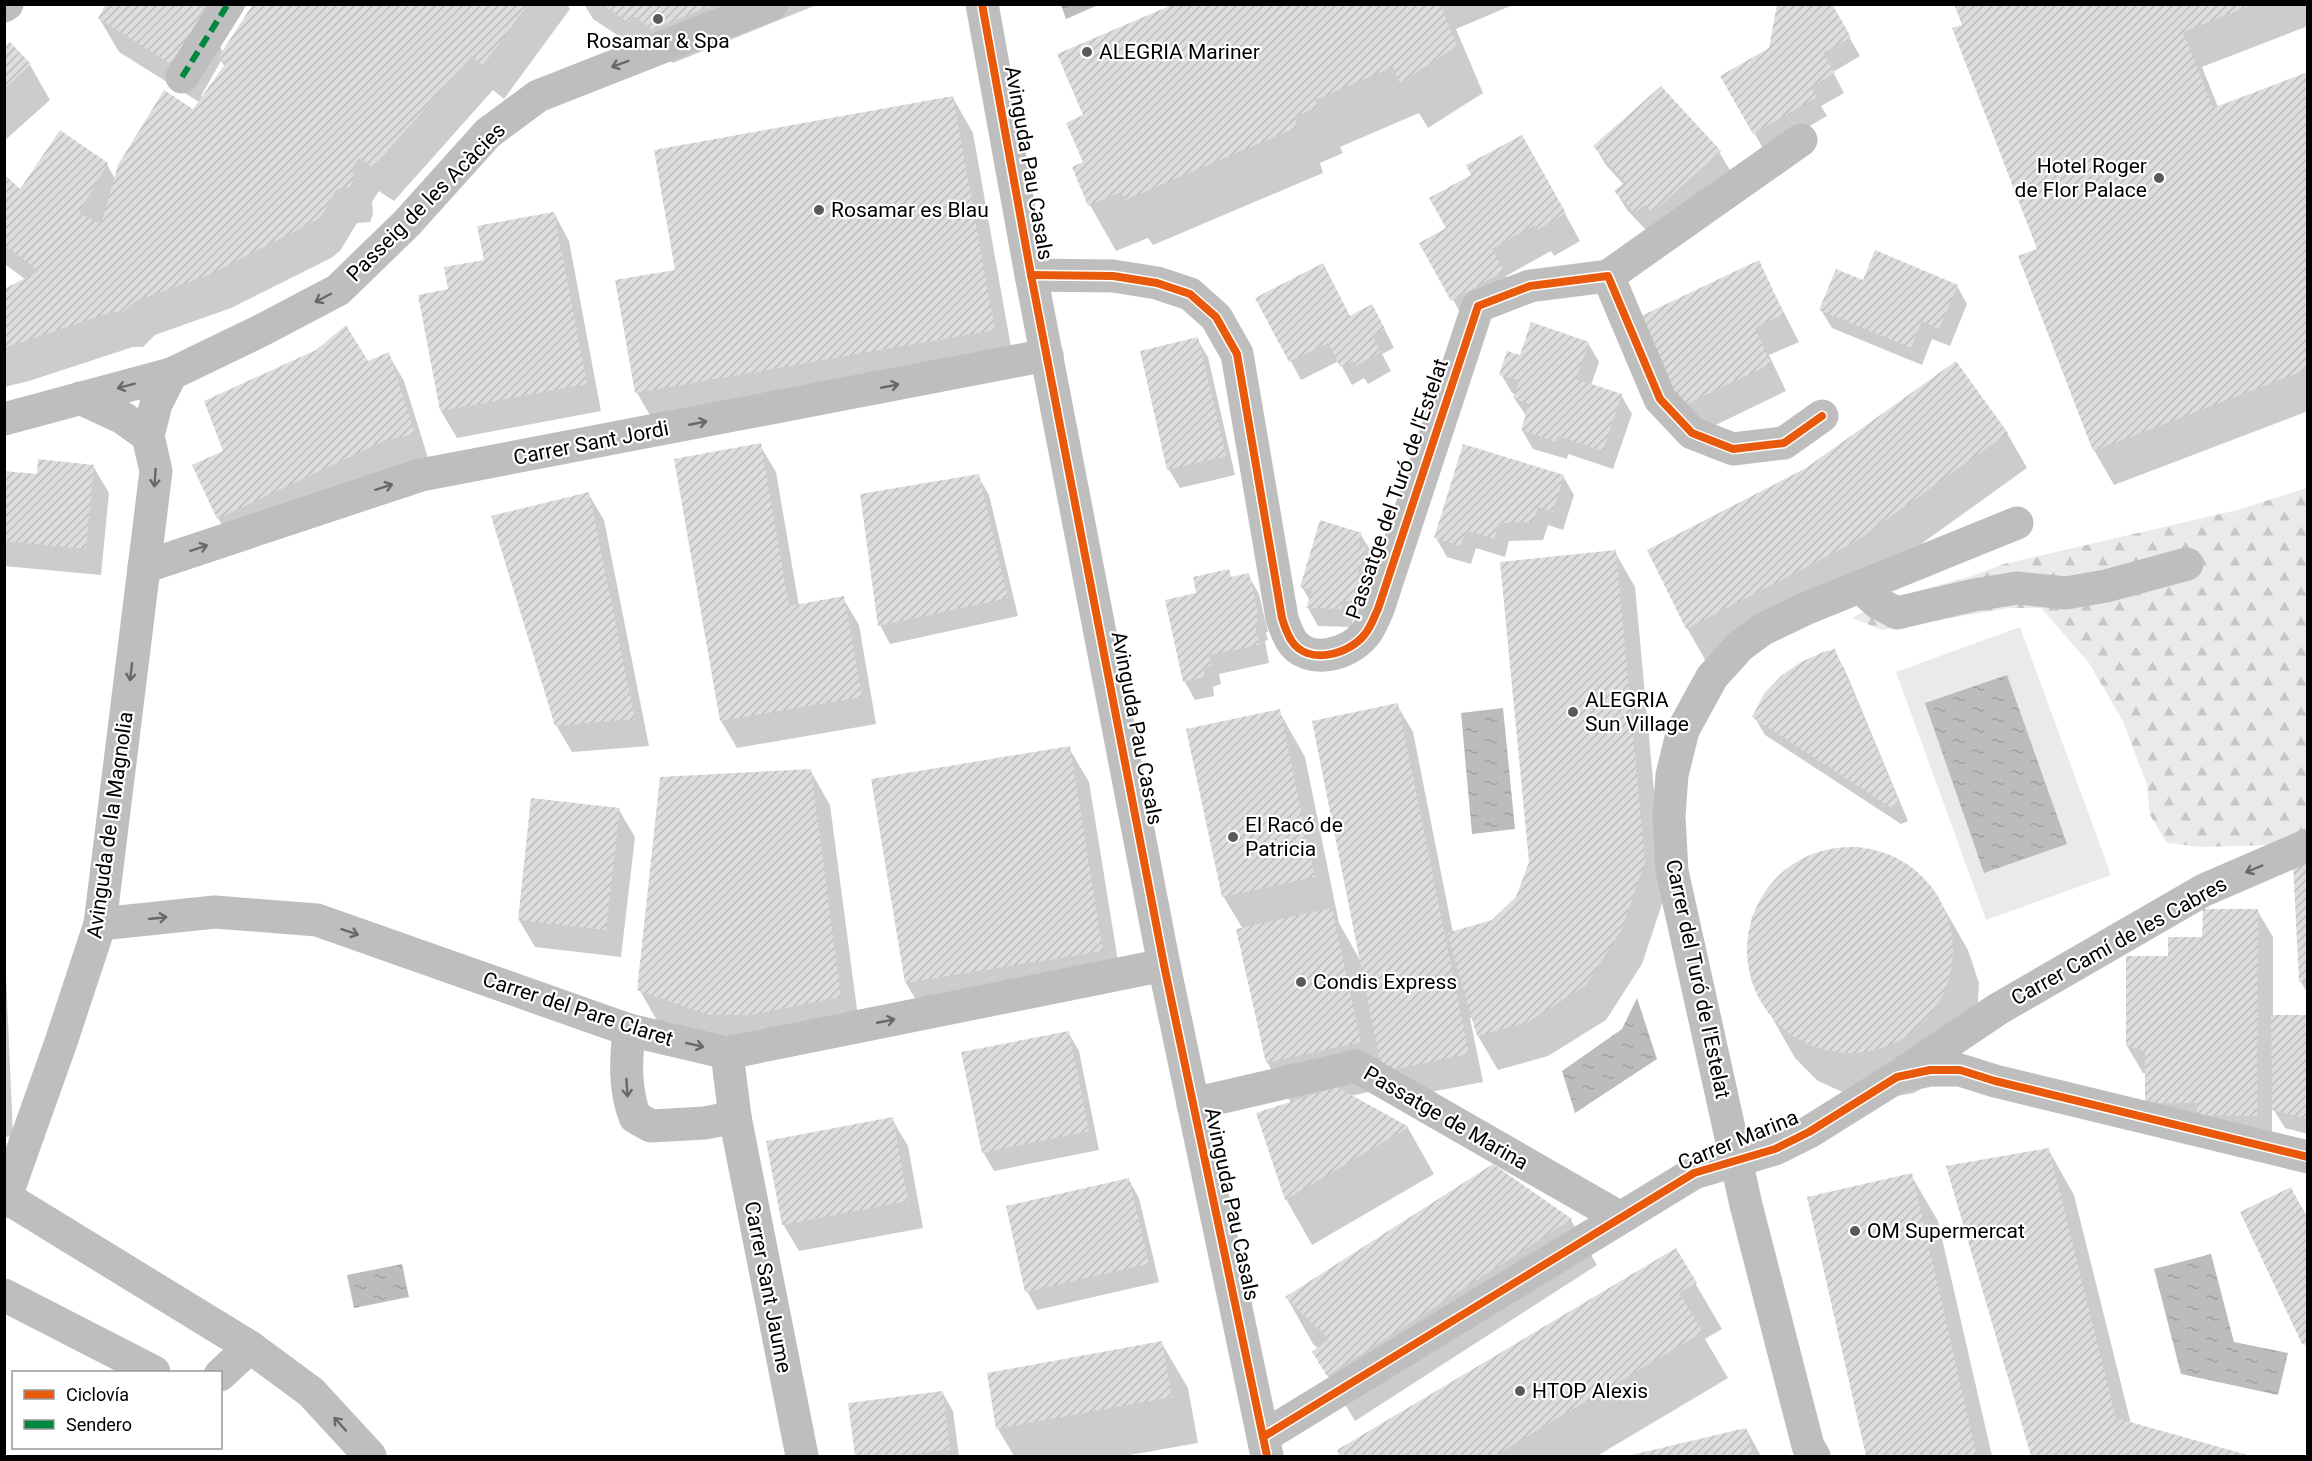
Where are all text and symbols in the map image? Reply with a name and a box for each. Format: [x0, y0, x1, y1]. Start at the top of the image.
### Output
marker: Rosamar & Spa [651, 12, 665, 26]
place label: Rosamar & Spa [586, 29, 730, 53]
place label: ALEGRIA Mariner [1099, 40, 1260, 64]
marker: ALEGRIA Mariner [1080, 45, 1094, 59]
one-way arrow [611, 59, 629, 70]
street label: Avinguda Pau Casals [1000, 64, 1058, 262]
street label: Passeig de les Acàcies [342, 118, 510, 286]
place label: Hotel Roger de Flor Palace [2015, 154, 2147, 202]
marker: Hotel Roger de Flor Palace [2152, 171, 2166, 185]
place label: Rosamar es Blau [831, 198, 989, 222]
marker: Rosamar es Blau [812, 203, 826, 217]
one-way arrow [315, 292, 332, 304]
street label: Passatge del Turó de l'Estelat [1341, 355, 1453, 622]
one-way arrow [117, 380, 136, 392]
one-way arrow [880, 380, 899, 391]
street label: Carrer Sant Jordi [511, 416, 671, 470]
one-way arrow [688, 417, 708, 428]
one-way arrow [149, 468, 160, 488]
one-way arrow [374, 481, 393, 492]
one-way arrow [189, 542, 208, 553]
street label: Avinguda Pau Casals [1106, 629, 1168, 827]
one-way arrow [125, 661, 136, 681]
place label: ALEGRIA Sun Village [1585, 688, 1689, 736]
marker: ALEGRIA Sun Village [1566, 705, 1580, 719]
street label: Avinguda de la Magnolia [82, 710, 138, 940]
place label: El Racó de Patricia [1245, 813, 1343, 861]
marker: El Racó de Patricia [1226, 830, 1240, 844]
street label: Carrer del Turó de l'Estelat [1661, 857, 1735, 1101]
one-way arrow [2245, 863, 2263, 875]
street label: Carrer Camí de les Cabres [2007, 872, 2231, 1010]
one-way arrow [148, 912, 168, 923]
one-way arrow [341, 928, 359, 939]
street label: Carrer del Pare Claret [480, 967, 676, 1051]
place label: Condis Express [1313, 970, 1457, 994]
marker: Condis Express [1294, 975, 1308, 989]
one-way arrow [876, 1015, 895, 1026]
one-way arrow [685, 1040, 704, 1052]
street label: Passatge de Marina [1360, 1061, 1532, 1175]
one-way arrow [622, 1078, 633, 1098]
street label: Avinguda Pau Casals [1200, 1105, 1264, 1303]
street label: Carrer Marina [1674, 1105, 1802, 1175]
street label: Carrer Sant Jaume [740, 1199, 796, 1375]
place label: OM Supermercat [1867, 1219, 2025, 1243]
marker: OM Supermercat [1848, 1224, 1862, 1238]
legend [12, 1371, 222, 1449]
place label: HTOP Alexis [1532, 1379, 1648, 1403]
text: Ciclovía [66, 1384, 129, 1405]
marker: HTOP Alexis [1513, 1384, 1527, 1398]
text: Sendero [66, 1414, 132, 1435]
one-way arrow [333, 1417, 347, 1432]

